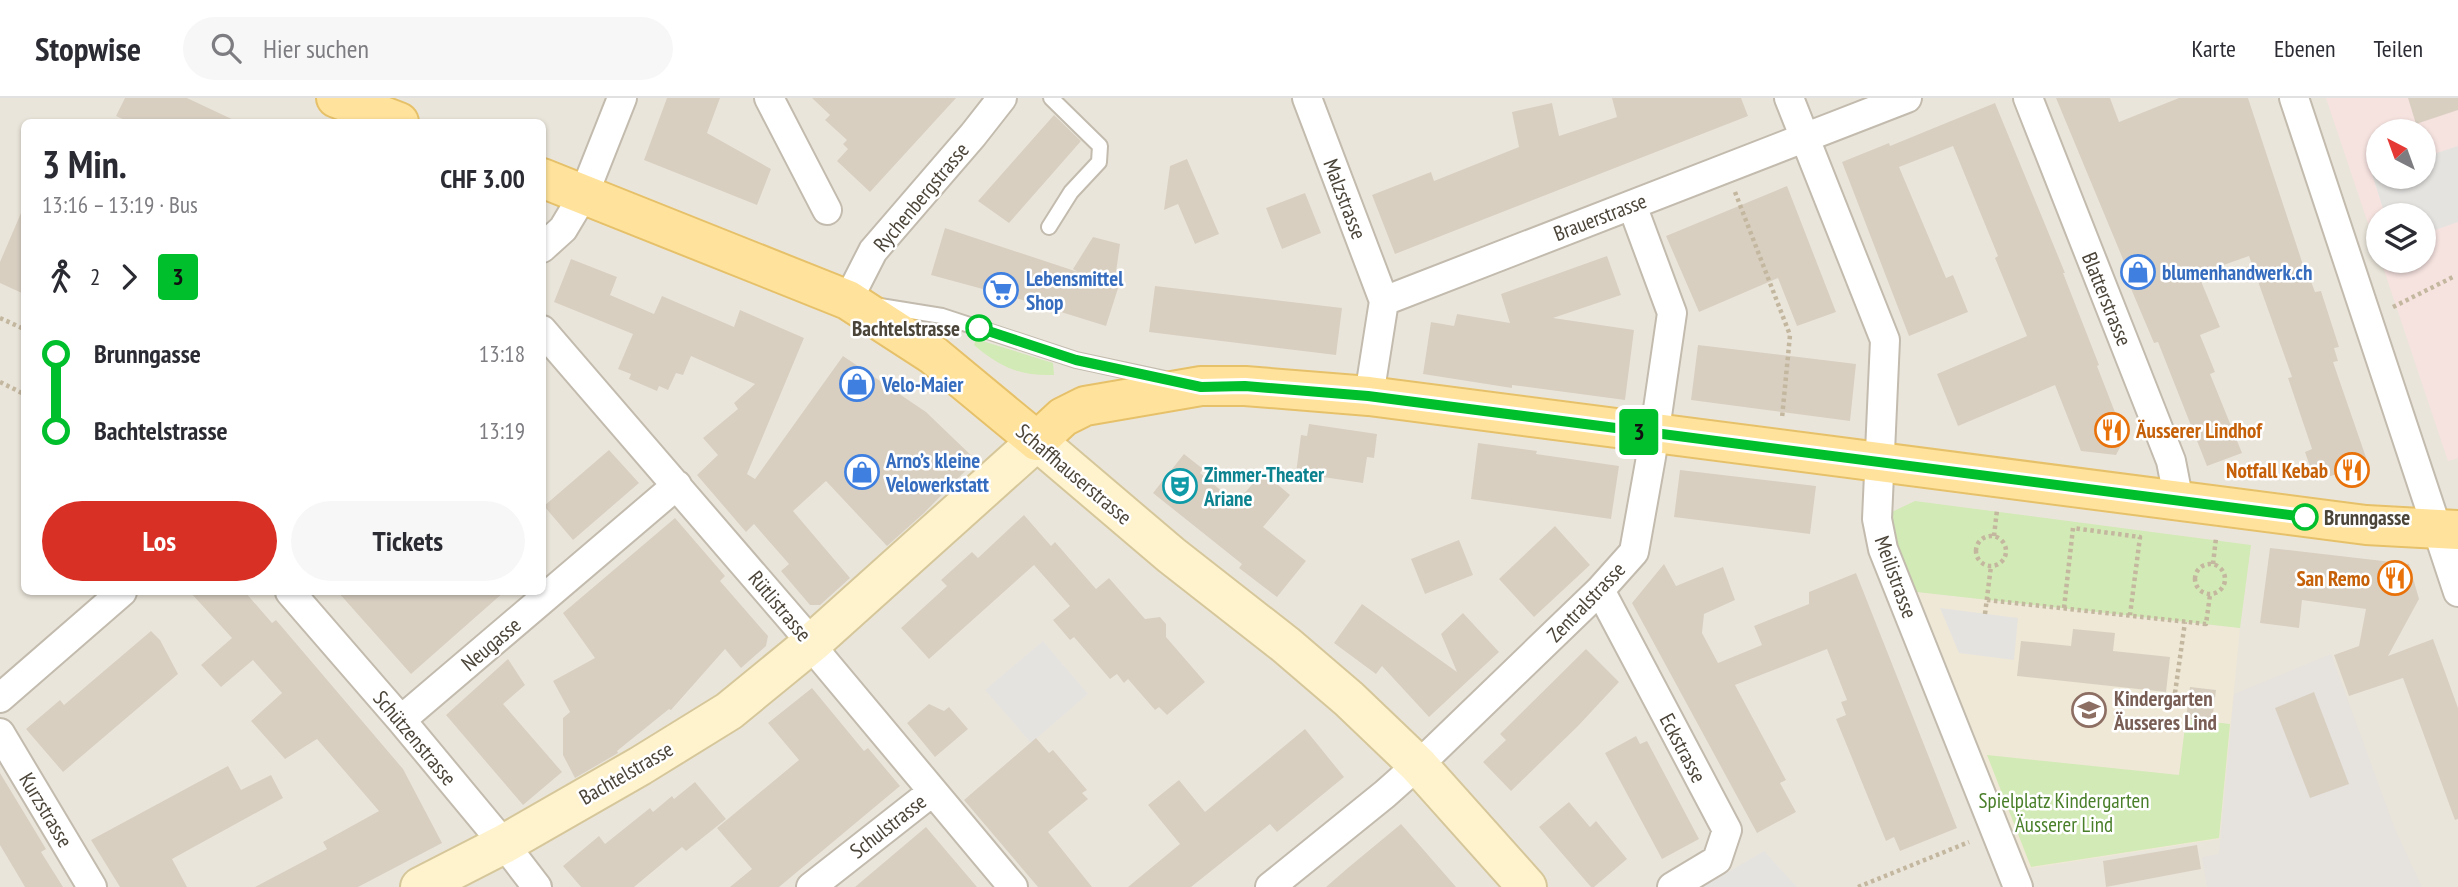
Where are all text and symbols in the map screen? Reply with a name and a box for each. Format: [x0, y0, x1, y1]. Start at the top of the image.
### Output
search box [183, 17, 673, 80]
text: Stopwise [35, 27, 141, 70]
icon: search [207, 29, 245, 67]
text: Hier suchen [263, 32, 369, 65]
text: Karte [2192, 33, 2236, 64]
text: Ebenen [2274, 33, 2336, 64]
text: Teilen [2374, 33, 2423, 64]
north arrow [2366, 119, 2436, 189]
map controls [2366, 119, 2436, 273]
street label: Rychenbergstrasse [867, 137, 975, 257]
text: 3 Min. [42, 139, 127, 188]
street label: Malzstrasse [1317, 155, 1373, 243]
text: CHF 3.00 [440, 162, 525, 195]
street label: Brauerstrasse [1550, 187, 1650, 247]
text: 13:16 – 13:19 · Bus [42, 190, 198, 219]
button: layers [2366, 203, 2436, 273]
street label: Blatterstrasse [2076, 248, 2138, 350]
shop icon: blumenhandwerk.ch [2119, 253, 2157, 291]
icon: walk [42, 258, 80, 296]
icon: forward [110, 258, 148, 296]
place label: blumenhandwerk.ch [2162, 259, 2312, 286]
text: 3 [172, 261, 184, 292]
text: 2 [90, 262, 100, 291]
place label: Lebensmittel Shop [1026, 265, 1124, 316]
supermarket icon: Lebensmittel Shop [982, 271, 1020, 309]
place label: Bachtelstrasse [852, 315, 960, 342]
marker: Bachtelstrasse [966, 315, 992, 341]
text: Brunngasse [94, 337, 201, 370]
text: 13:18 [479, 339, 525, 368]
shop icon: Velo-Maier [838, 365, 876, 403]
place label: Velo-Maier [881, 371, 964, 398]
line badge: 3 [1616, 409, 1662, 455]
restaurant icon: Äusserer Lindhof [2093, 411, 2131, 449]
text: Bachtelstrasse [94, 414, 228, 447]
text: 13:19 [479, 416, 525, 445]
text: 3 [1633, 416, 1645, 447]
place label: Äusserer Lindhof [2135, 417, 2263, 444]
street label: Schaffhauserstrasse [1011, 418, 1137, 530]
place label: Arno’s kleine Velowerkstatt [885, 447, 989, 498]
restaurant icon: Notfall Kebab [2333, 451, 2371, 489]
shop icon: Arno’s kleine Velowerkstatt [843, 453, 881, 491]
place label: Notfall Kebab [2226, 457, 2328, 484]
place label: Zimmer-Theater Ariane [1203, 461, 1325, 512]
theatre icon: Zimmer-Theater Ariane [1161, 467, 1199, 505]
button: Los [42, 501, 277, 581]
button: Tickets [291, 501, 525, 581]
marker: Brunngasse [2292, 504, 2318, 530]
place label: Brunngasse [2324, 504, 2410, 531]
street label: Meilistrasse [1869, 532, 1923, 622]
street label: Zentralstrasse [1541, 556, 1631, 648]
restaurant icon: San Remo [2376, 559, 2414, 597]
street label: Rütlistrasse [743, 565, 817, 647]
place label: San Remo [2296, 565, 2370, 592]
street label: Neugasse [456, 611, 526, 677]
street label: Schützenstrasse [367, 685, 463, 791]
place label: Kindergarten Äusseres Lind [2113, 685, 2217, 736]
school or university icon: Kindergarten Äusseres Lind [2070, 691, 2108, 729]
street label: Eckstrasse [1654, 709, 1712, 787]
street label: Bachtelstrasse [574, 735, 678, 811]
street label: Kurzstrasse [13, 768, 79, 852]
park label: Spielplatz Kindergarten Äusserer Lind [1979, 787, 2149, 838]
street label: Schulstrasse [844, 788, 932, 864]

